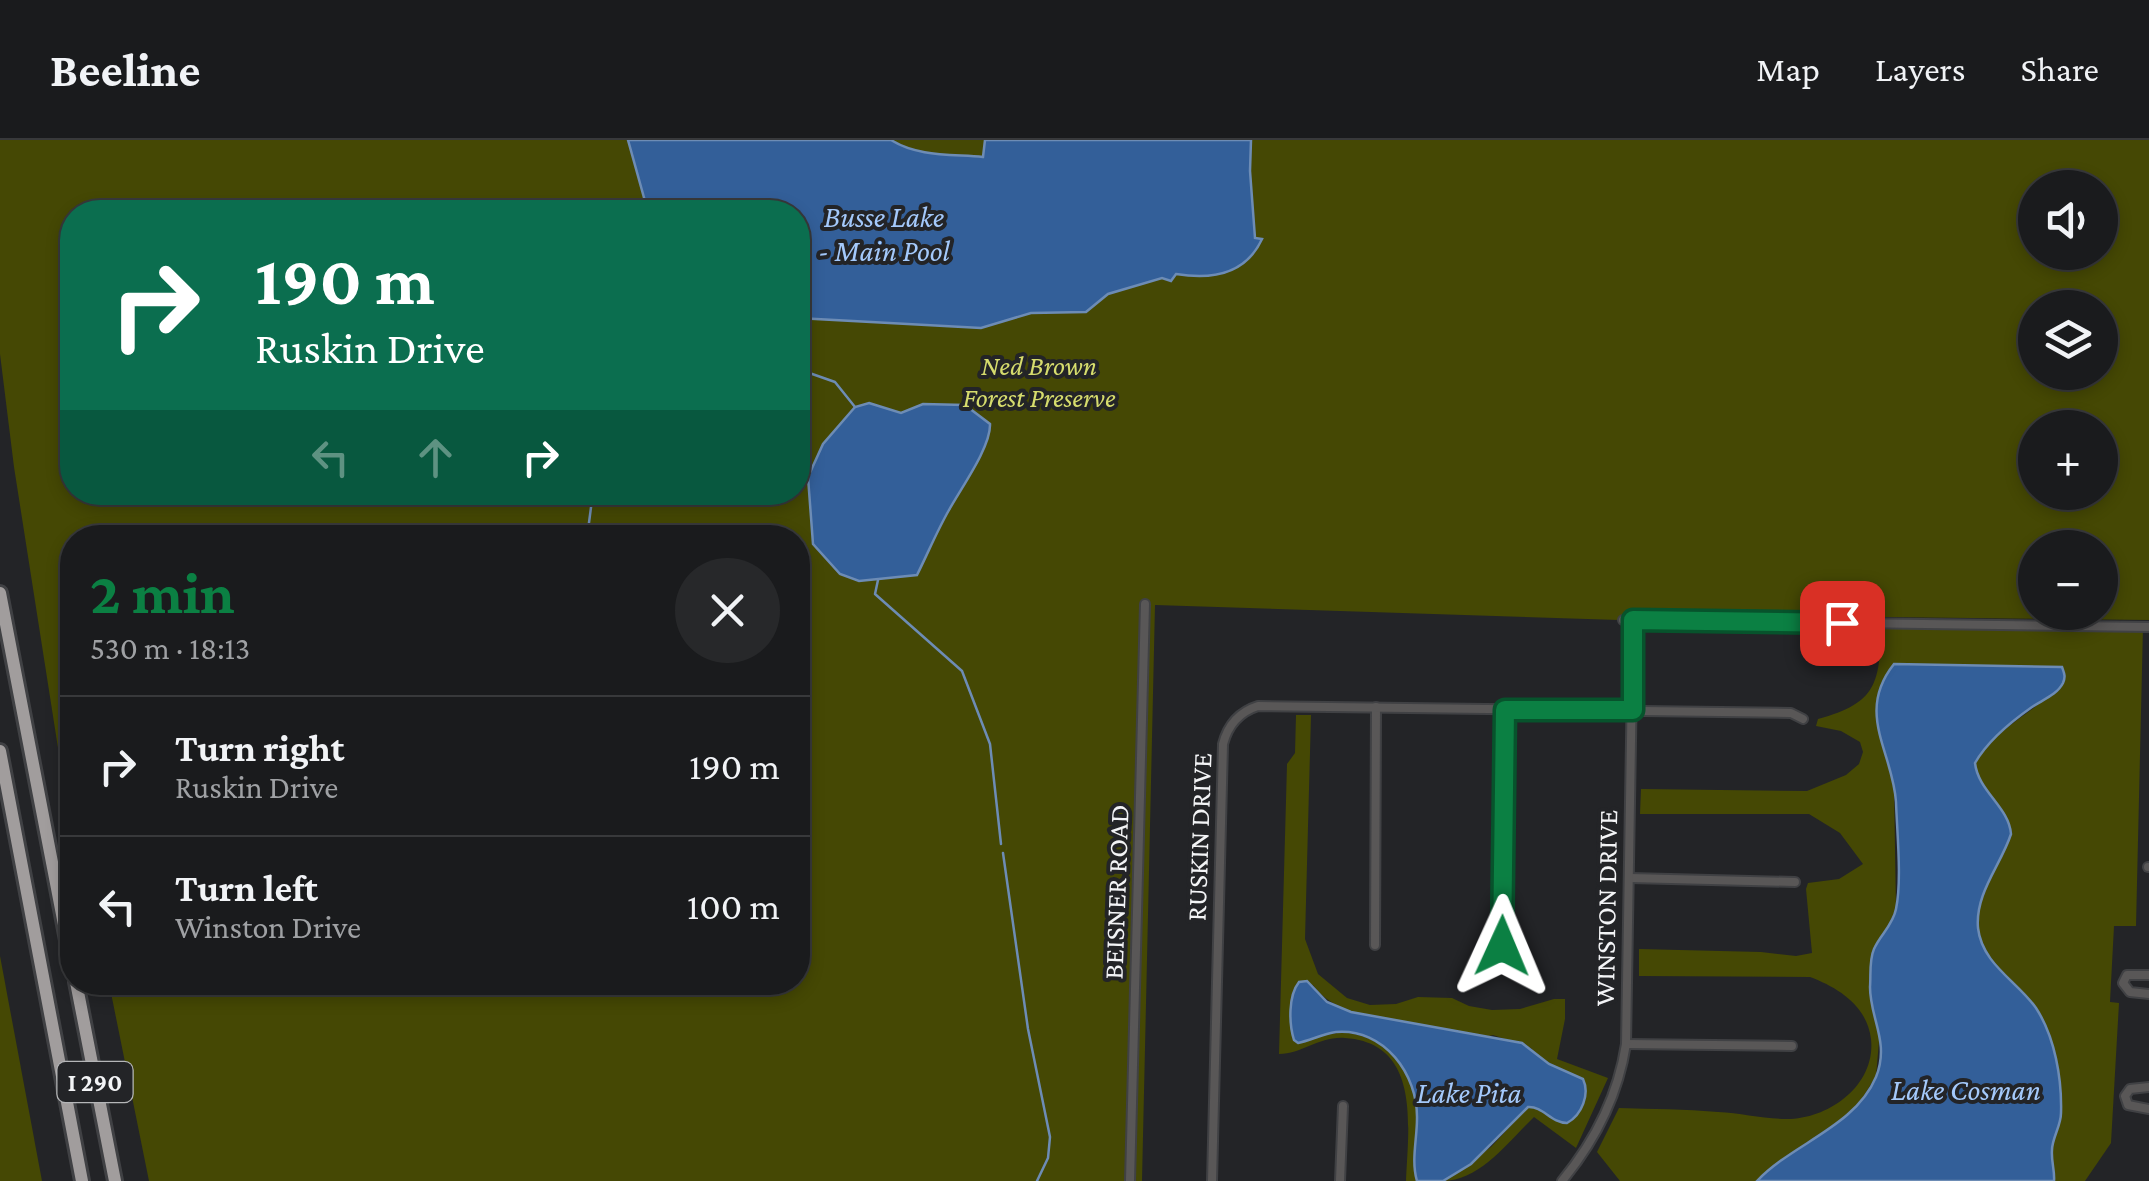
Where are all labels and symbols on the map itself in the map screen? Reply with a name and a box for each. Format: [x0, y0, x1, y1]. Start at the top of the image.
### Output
water label: Busse Lake - Main Pool [818, 200, 951, 267]
park label: Ned Brown Forest Preserve [962, 350, 1116, 413]
pin [1800, 581, 1885, 666]
street label: RUSKIN DRIVE [1181, 752, 1217, 922]
street label: BEISNER ROAD [1097, 804, 1135, 980]
street label: WINSTON DRIVE [1589, 809, 1623, 1007]
position arrow [1450, 894, 1554, 998]
road number: I 290 [58, 1062, 132, 1102]
water label: Lake Cosman [1891, 1073, 2041, 1106]
water label: Lake Pita [1416, 1076, 1522, 1109]

